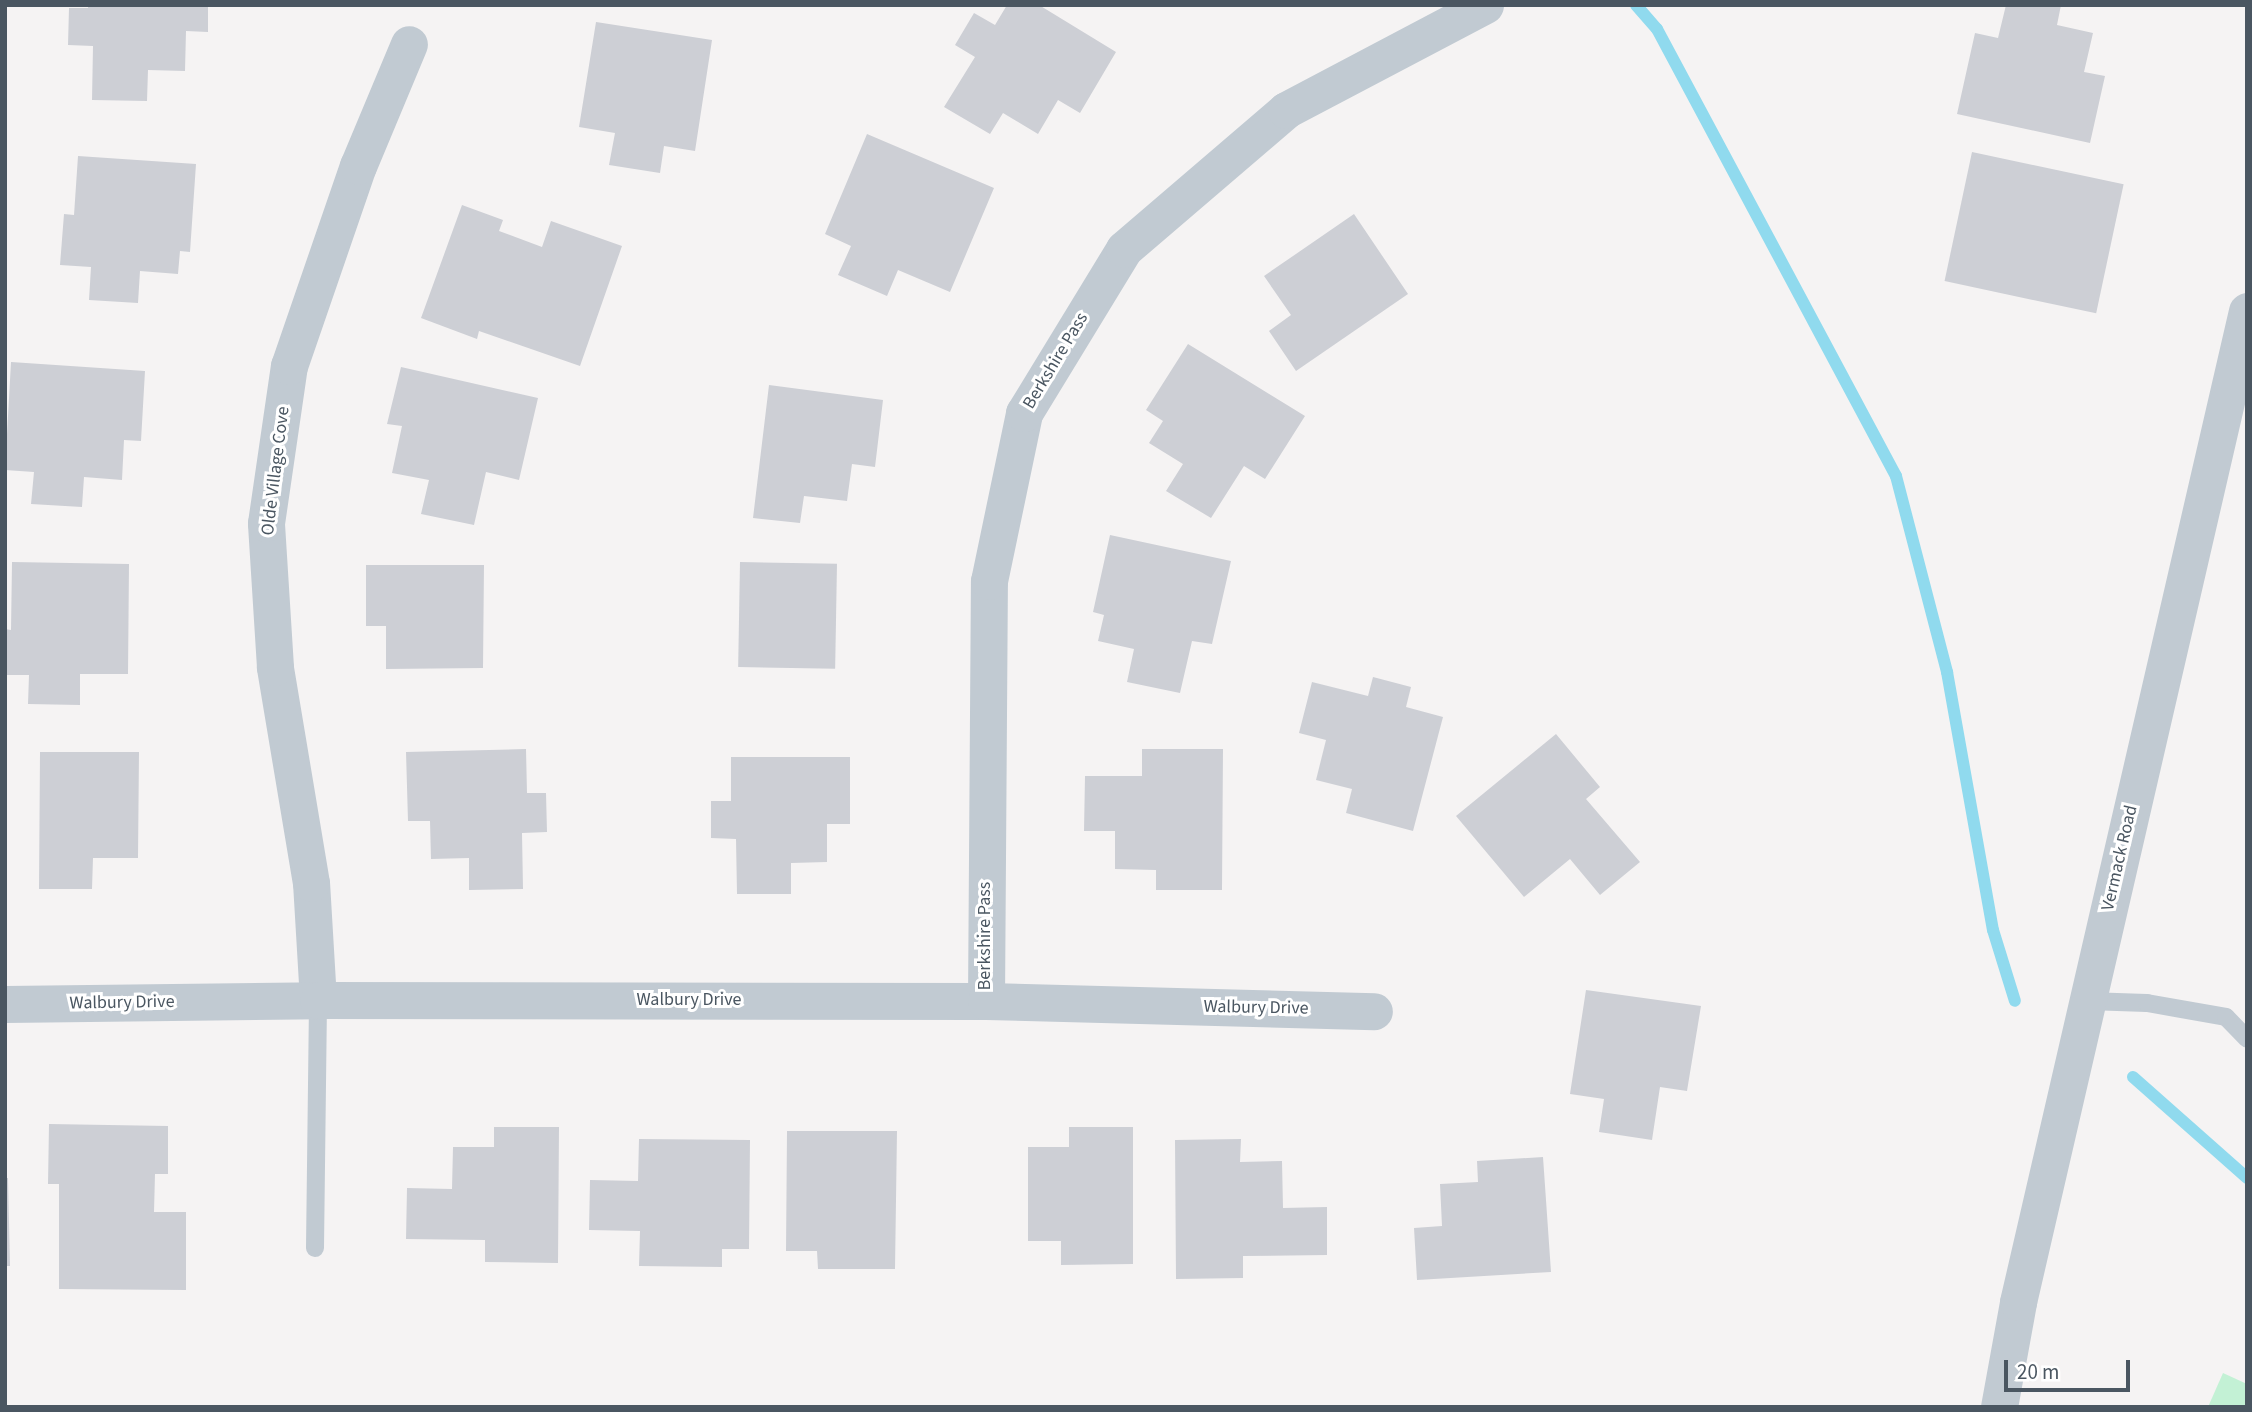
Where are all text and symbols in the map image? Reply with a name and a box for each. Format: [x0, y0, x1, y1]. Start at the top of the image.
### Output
street label: Berkshire Pass [1019, 309, 1093, 413]
street label: Olde Village Cove [257, 405, 295, 537]
street label: Vermack Road [2097, 803, 2143, 913]
street label: Berkshire Pass [974, 882, 996, 990]
street label: Walbury Drive [637, 989, 741, 1011]
street label: Walbury Drive [69, 991, 175, 1015]
street label: Walbury Drive [1203, 996, 1309, 1020]
scale bar [2007, 1346, 2133, 1390]
text: 20 m [2017, 1357, 2059, 1387]

